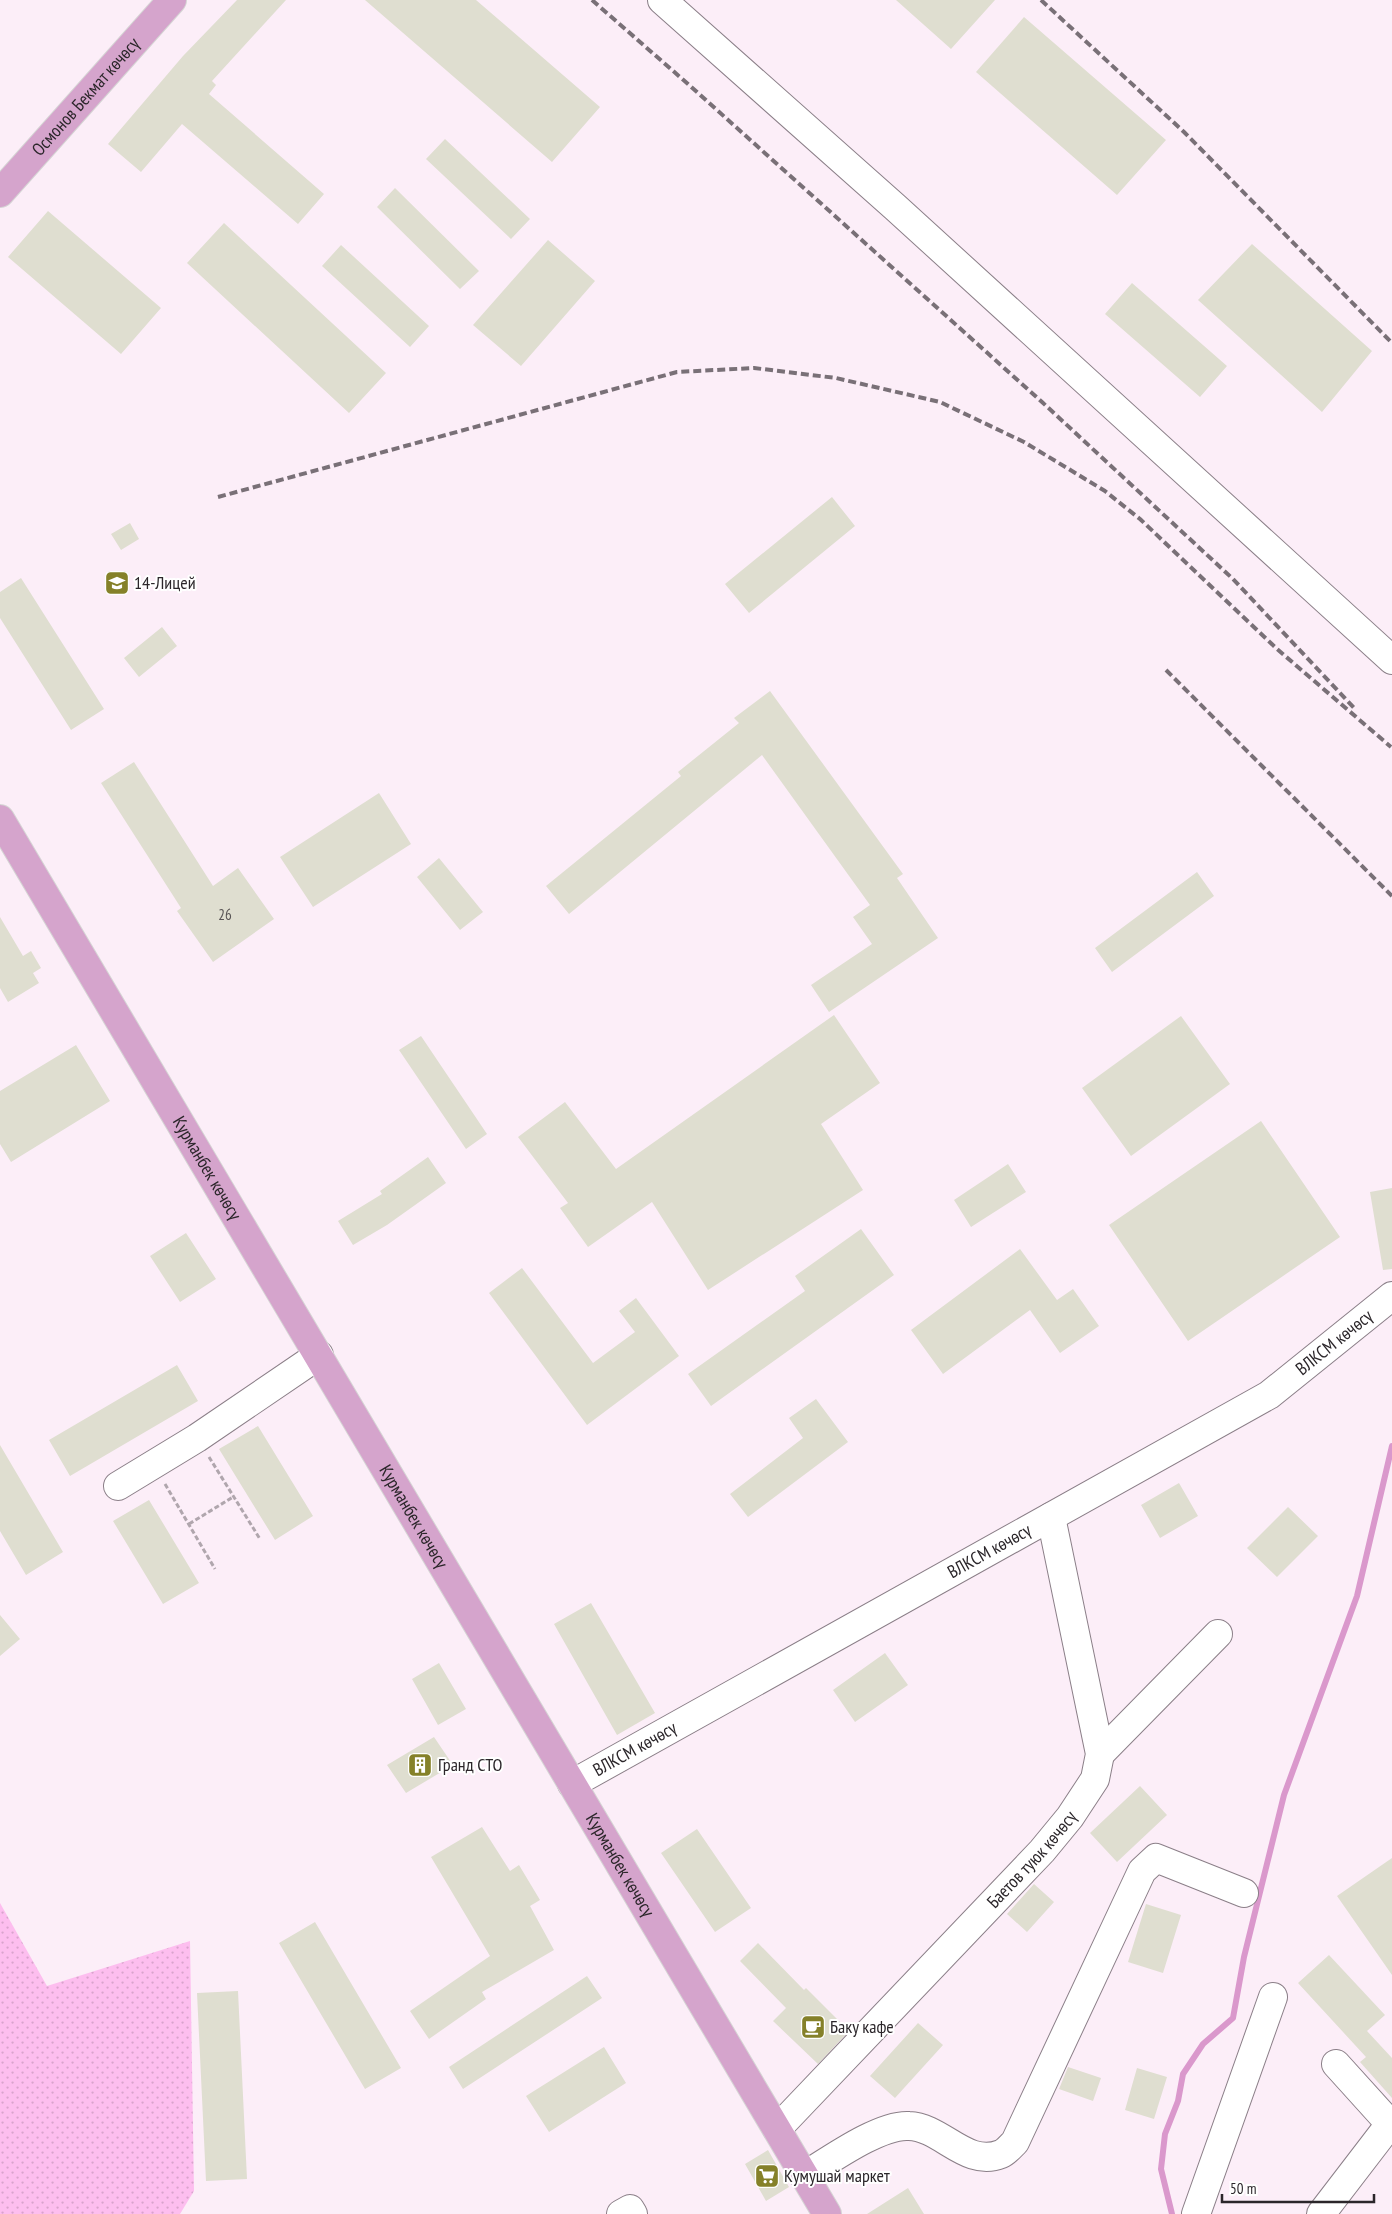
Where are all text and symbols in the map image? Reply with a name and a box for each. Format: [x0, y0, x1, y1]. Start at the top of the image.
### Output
street label: Осмонов Бекмат көчөсү [27, 32, 144, 160]
school or university icon: 14-Лицей [104, 570, 130, 596]
place label: 14-Лицей [134, 571, 196, 594]
house number: 26 [218, 905, 232, 924]
street label: Курманбек көчөсү [168, 1112, 247, 1224]
street label: ВЛКСМ көчөсү [1291, 1304, 1377, 1380]
street label: Курманбек көчөсү [374, 1460, 454, 1572]
street label: ВЛКСМ көчөсү [943, 1518, 1035, 1583]
street label: ВЛКСМ көчөсү [589, 1716, 681, 1781]
building icon: Гранд СТО [407, 1752, 433, 1778]
place label: Гранд СТО [438, 1753, 503, 1776]
street label: Баетов туюк көчөсү [982, 1806, 1082, 1913]
street label: Курманбек көчөсү [581, 1809, 660, 1921]
cafe icon: Баку кафе [800, 2014, 826, 2040]
place label: Баку кафе [830, 2015, 894, 2038]
supermarket icon: Кумушай маркет [754, 2163, 780, 2189]
place label: Кумушай маркет [784, 2164, 890, 2187]
scale bar [1222, 2172, 1374, 2204]
text: 50 m [1230, 2179, 1256, 2198]

